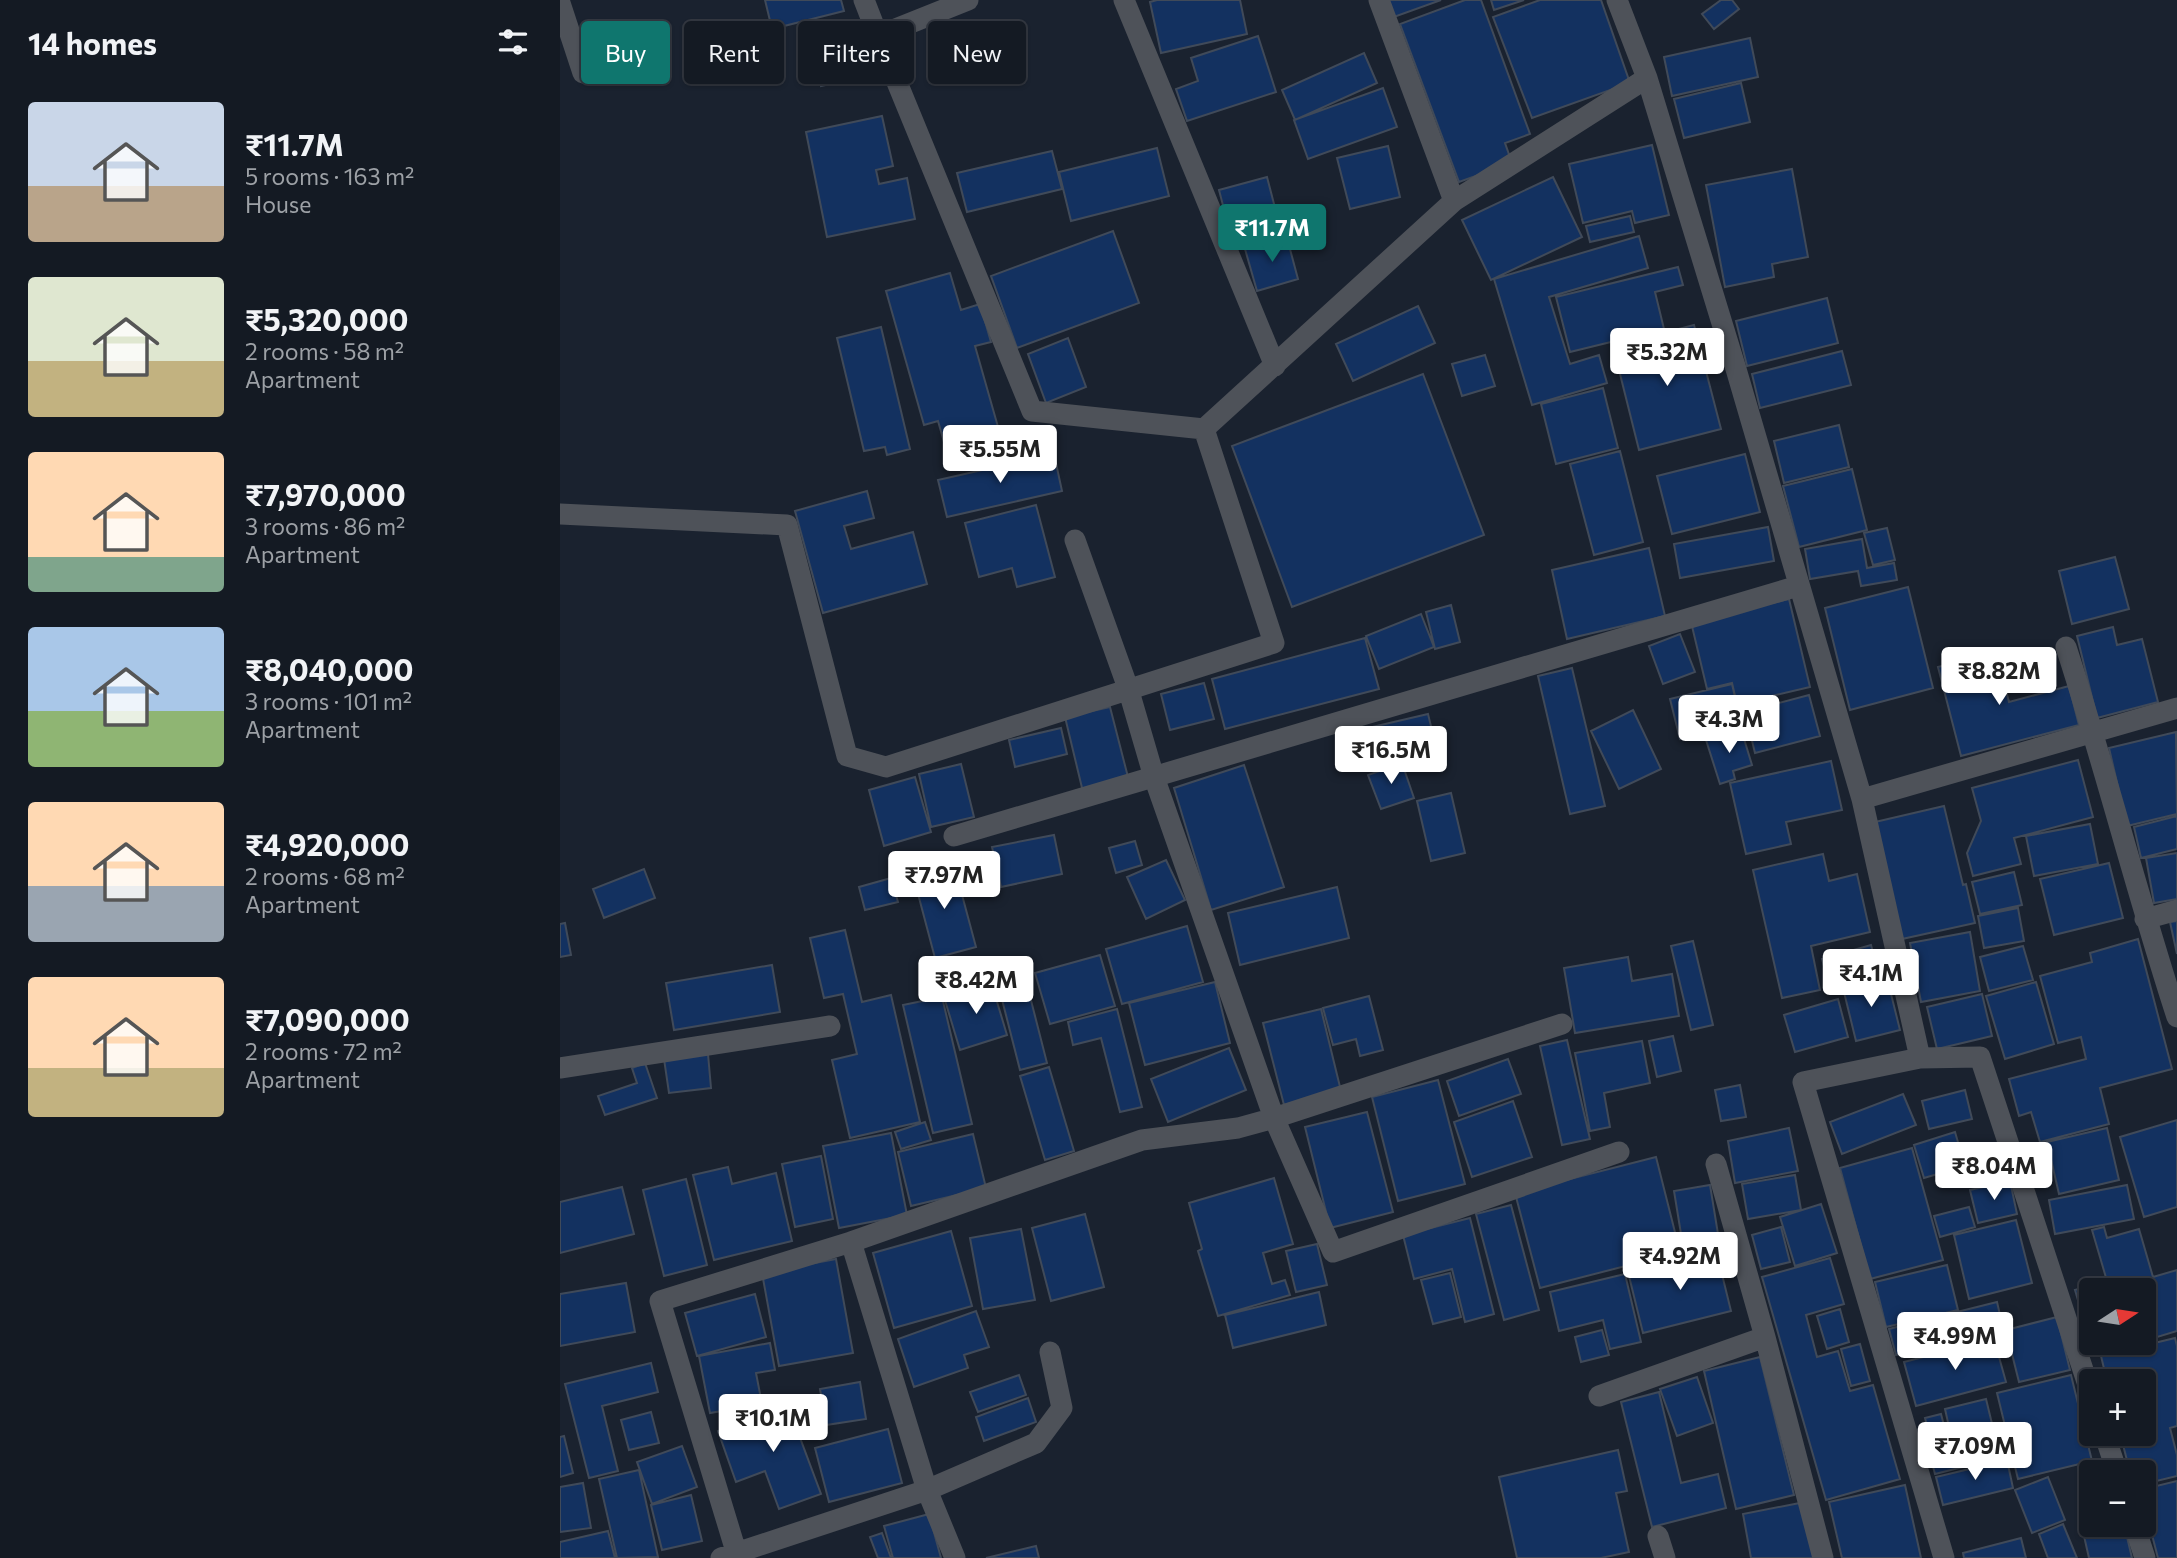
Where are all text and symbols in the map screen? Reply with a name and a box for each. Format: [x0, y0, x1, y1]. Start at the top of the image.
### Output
chip: Buy [581, 21, 670, 84]
chip: Rent [684, 21, 784, 84]
chip: Filters [798, 21, 914, 84]
chip: New [928, 21, 1026, 84]
icon: filters [494, 23, 532, 61]
text: 14 homes [28, 24, 157, 61]
text: ₹11.7M [245, 125, 344, 162]
icon: home [84, 130, 168, 214]
text: 5 rooms · 163 m² [245, 162, 414, 190]
text: House [245, 190, 311, 218]
pin: ₹11.7M [1215, 204, 1329, 264]
text: ₹11.7M [1234, 213, 1310, 241]
text: ₹5,320,000 [245, 300, 409, 337]
icon: home [84, 305, 168, 389]
pin: ₹5.32M [1610, 328, 1724, 388]
text: 2 rooms · 58 m² [245, 337, 404, 365]
text: ₹5.32M [1626, 337, 1708, 365]
text: Apartment [245, 365, 360, 393]
pin: ₹5.55M [943, 426, 1057, 485]
text: ₹5.55M [959, 434, 1041, 462]
text: ₹7,970,000 [245, 475, 406, 512]
icon: home [84, 480, 168, 564]
text: 3 rooms · 86 m² [245, 512, 405, 540]
text: Apartment [245, 540, 360, 568]
pin: ₹8.82M [1942, 648, 2056, 707]
text: ₹8,040,000 [245, 650, 414, 687]
icon: home [84, 655, 168, 739]
text: ₹8.82M [1957, 656, 2041, 684]
text: 3 rooms · 101 m² [245, 687, 412, 715]
pin: ₹4.3M [1680, 696, 1778, 755]
text: ₹4.3M [1694, 704, 1764, 732]
text: Apartment [245, 715, 360, 743]
pin: ₹16.5M [1334, 726, 1448, 786]
text: ₹16.5M [1351, 735, 1431, 763]
text: ₹4,920,000 [245, 825, 410, 862]
icon: home [84, 830, 168, 914]
pin: ₹7.97M [887, 852, 1001, 911]
text: ₹7.97M [904, 860, 984, 888]
text: 2 rooms · 68 m² [245, 862, 405, 890]
text: Apartment [245, 890, 360, 918]
pin: ₹4.1M [1822, 950, 1920, 1009]
pin: ₹8.42M [919, 956, 1033, 1016]
text: ₹4.1M [1839, 958, 1903, 986]
text: ₹8.42M [934, 965, 1018, 993]
text: ₹7,090,000 [245, 1000, 410, 1037]
icon: home [84, 1005, 168, 1089]
text: 2 rooms · 72 m² [245, 1037, 402, 1065]
text: Apartment [245, 1065, 360, 1093]
pin: ₹8.04M [1937, 1142, 2051, 1202]
text: ₹8.04M [1951, 1151, 2037, 1179]
pin: ₹4.92M [1623, 1232, 1737, 1292]
text: ₹4.92M [1639, 1241, 1721, 1269]
north arrow [2079, 1278, 2156, 1354]
map controls [2079, 1278, 2156, 1537]
pin: ₹4.99M [1898, 1312, 2012, 1372]
text: ₹4.99M [1913, 1321, 1997, 1349]
button: + [2079, 1369, 2156, 1446]
pin: ₹10.1M [716, 1394, 830, 1454]
text: ₹10.1M [735, 1403, 811, 1431]
pin: ₹7.09M [1918, 1422, 2032, 1482]
text: ₹7.09M [1934, 1431, 2016, 1459]
button: − [2079, 1460, 2156, 1537]

